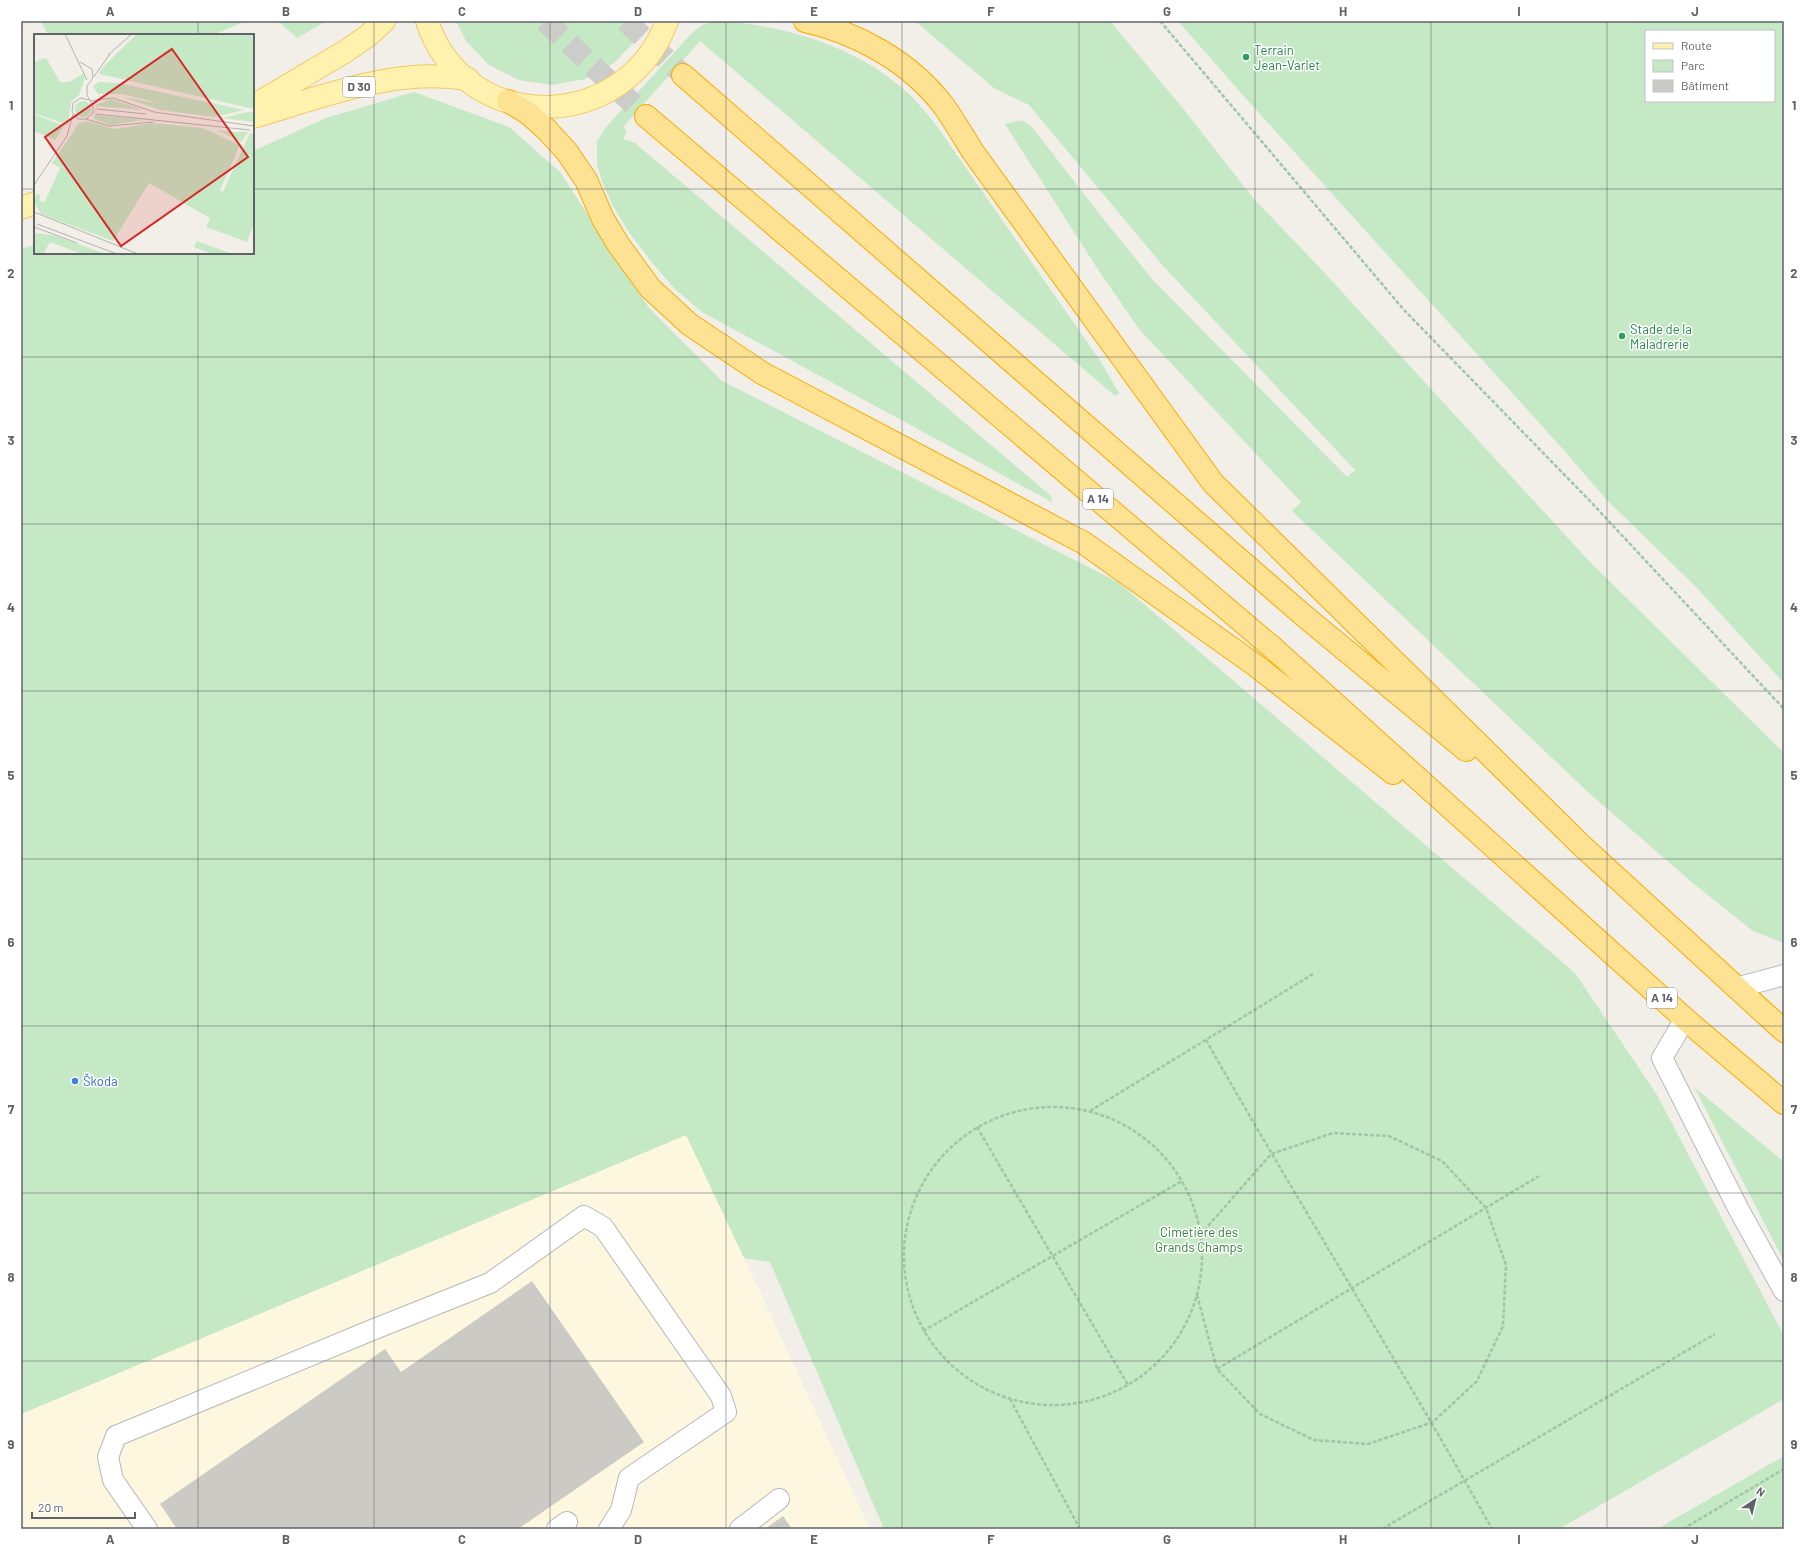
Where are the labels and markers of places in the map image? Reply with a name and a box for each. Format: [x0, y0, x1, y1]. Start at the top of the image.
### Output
place label: Terrain Jean-Varlet [1254, 42, 1320, 73]
marker: Terrain Jean-Varlet [1241, 52, 1251, 62]
place label: Stade de la Maladrerie [1630, 321, 1692, 352]
marker: Stade de la Maladrerie [1617, 331, 1627, 341]
place label: Škoda [83, 1073, 118, 1089]
marker: Škoda [70, 1076, 80, 1086]

